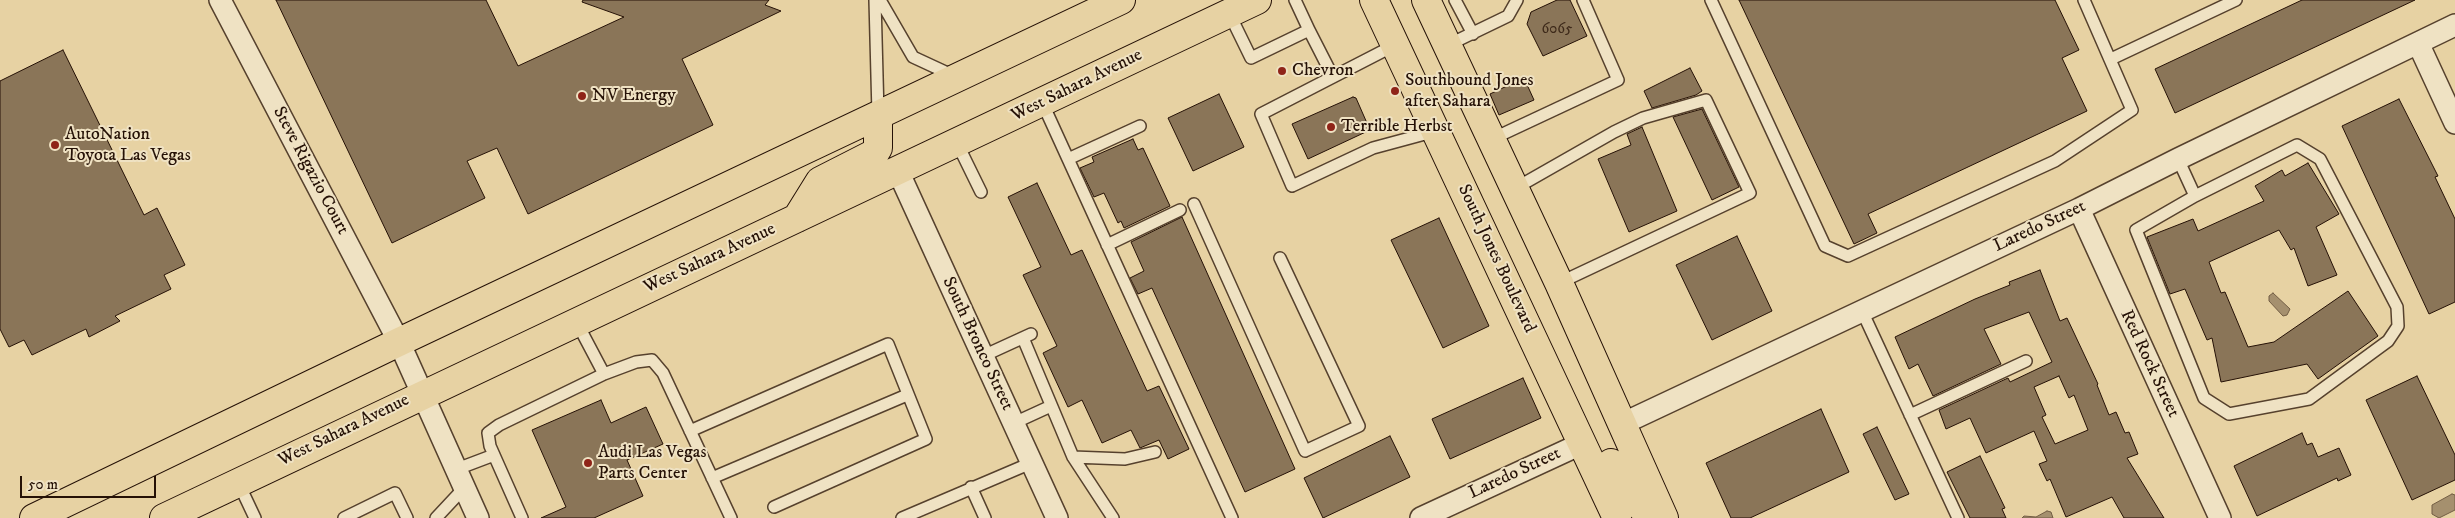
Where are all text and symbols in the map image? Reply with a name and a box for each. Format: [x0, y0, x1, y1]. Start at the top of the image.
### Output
house number: 6065 [1541, 21, 1573, 39]
street label: West Sahara Avenue [1008, 45, 1146, 127]
place label: Chevron [1292, 60, 1354, 82]
marker: Chevron [1276, 65, 1288, 77]
place label: Southbound Jones after Sahara [1405, 70, 1534, 112]
place label: NV Energy [592, 85, 676, 107]
marker: Southbound Jones after Sahara [1389, 85, 1401, 97]
marker: NV Energy [576, 90, 588, 102]
street label: Steve Rigazio Court [267, 103, 353, 239]
place label: Terrible Herbst [1341, 116, 1453, 138]
marker: Terrible Herbst [1325, 121, 1337, 133]
place label: AutoNation Toyota Las Vegas [65, 124, 191, 166]
marker: AutoNation Toyota Las Vegas [49, 139, 61, 151]
street label: South Jones Boulevard [1452, 181, 1540, 337]
street label: Laredo Street [1991, 196, 2089, 258]
street label: West Sahara Avenue [641, 219, 779, 299]
street label: South Bronco Street [937, 274, 1017, 414]
street label: Red Rock Street [2115, 307, 2183, 421]
street label: West Sahara Avenue [275, 390, 413, 472]
place label: Audi Las Vegas Parts Center [598, 442, 706, 484]
street label: Laredo Street [1466, 443, 1564, 505]
marker: Audi Las Vegas Parts Center [582, 457, 594, 469]
scale bar [22, 466, 159, 498]
text: 50 m [28, 475, 58, 494]

